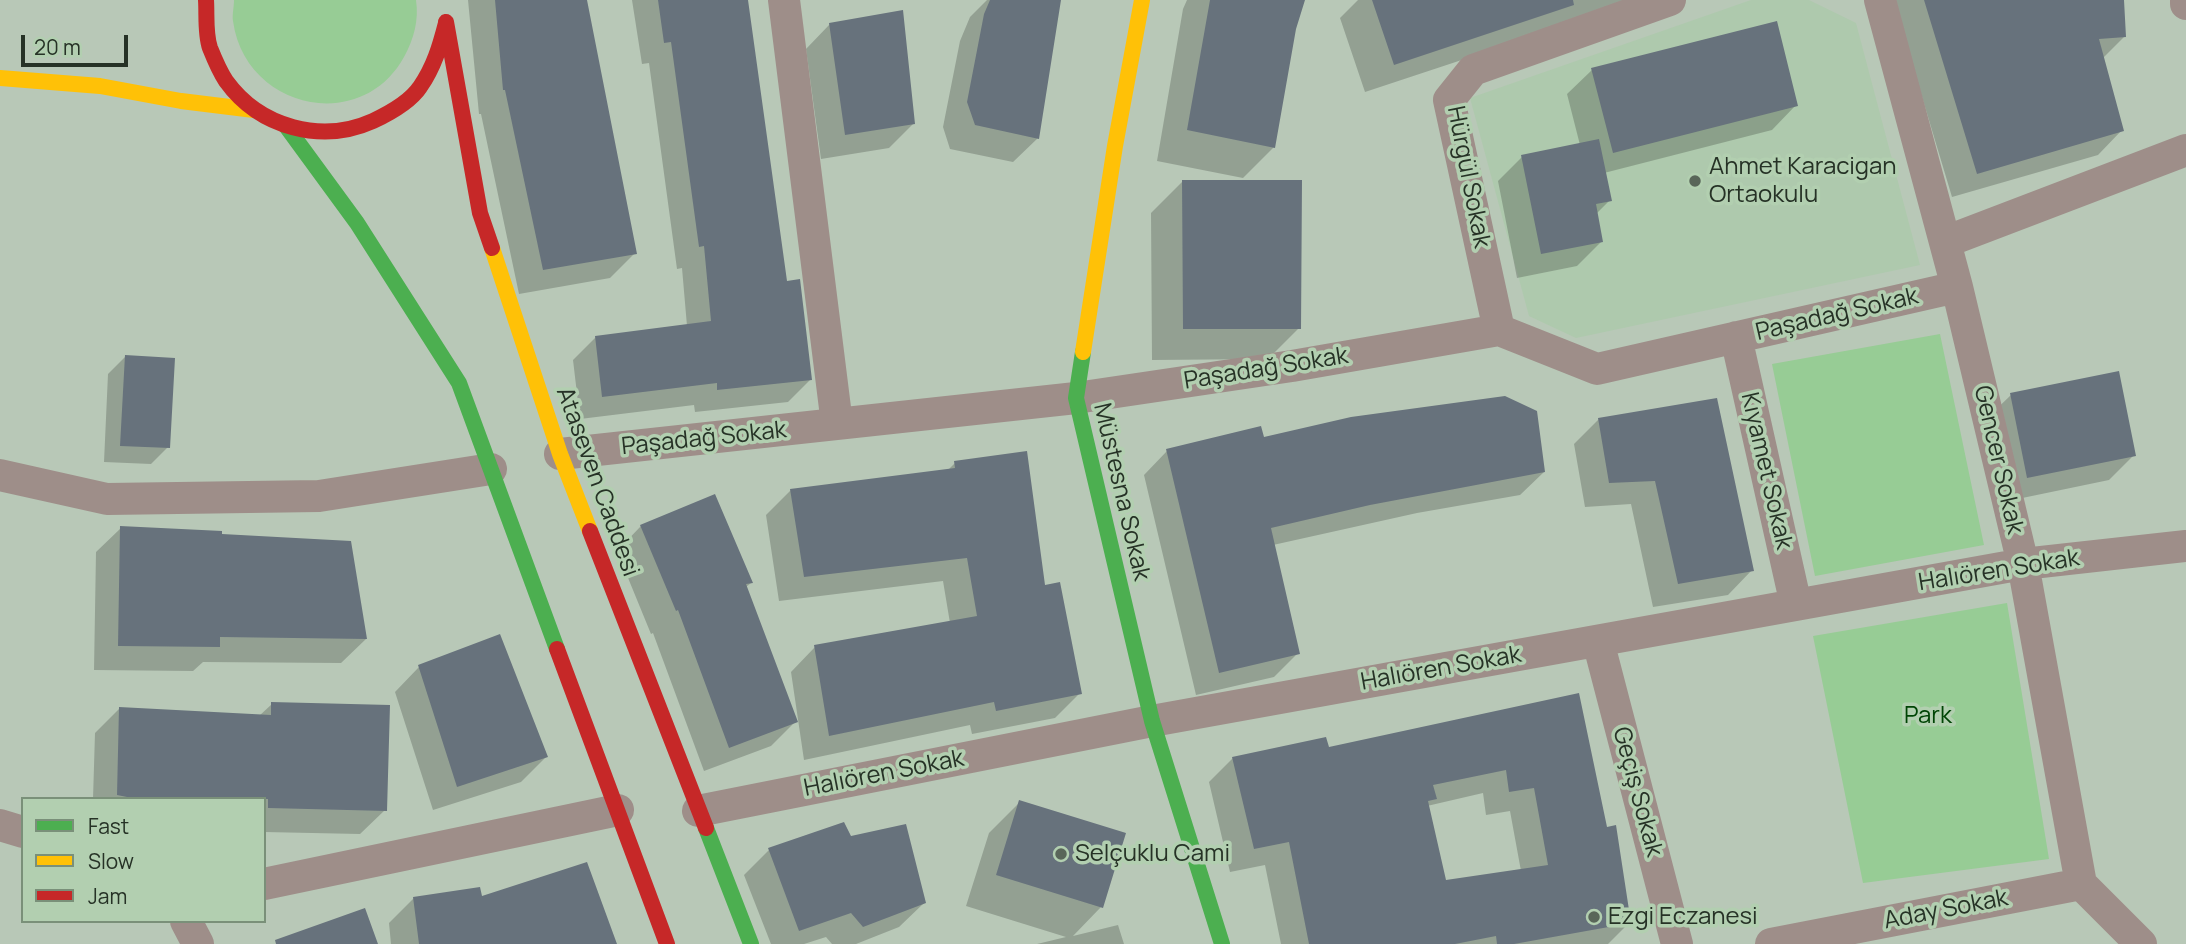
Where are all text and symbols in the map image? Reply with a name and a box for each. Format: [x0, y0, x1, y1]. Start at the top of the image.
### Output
scale bar [24, 21, 131, 65]
text: 20 m [34, 33, 81, 61]
street label: Hürgül Sokak [1440, 104, 1496, 250]
place label: Ahmet Karacigan Ortaokulu [1709, 153, 1897, 209]
marker: Ahmet Karacigan Ortaokulu [1687, 173, 1703, 189]
street label: Paşadağ Sokak [1753, 282, 1921, 348]
street label: Paşadağ Sokak [1182, 342, 1350, 396]
street label: Ataseven Caddesi [549, 383, 645, 581]
street label: Gencer Sokak [1967, 383, 2029, 537]
street label: Kıyamet Sokak [1734, 390, 1798, 552]
street label: Müstesna Sokak [1087, 400, 1155, 584]
street label: Paşadağ Sokak [620, 416, 788, 462]
street label: Halıören Sokak [1917, 544, 2081, 598]
street label: Halıören Sokak [1359, 641, 1523, 697]
park label: Park [1904, 702, 1952, 730]
street label: Geçiş Sokak [1606, 724, 1668, 860]
street label: Halıören Sokak [802, 744, 966, 804]
legend [21, 797, 266, 923]
text: Fast [88, 812, 129, 840]
place label: Selçuklu Cami [1075, 840, 1230, 868]
marker: Selçuklu Cami [1053, 846, 1069, 862]
text: Slow [88, 847, 134, 875]
text: Jam [88, 882, 127, 910]
street label: Aday Sokak [1882, 884, 2010, 936]
place label: Ezgi Eczanesi [1608, 903, 1758, 931]
marker: Ezgi Eczanesi [1586, 909, 1602, 925]

